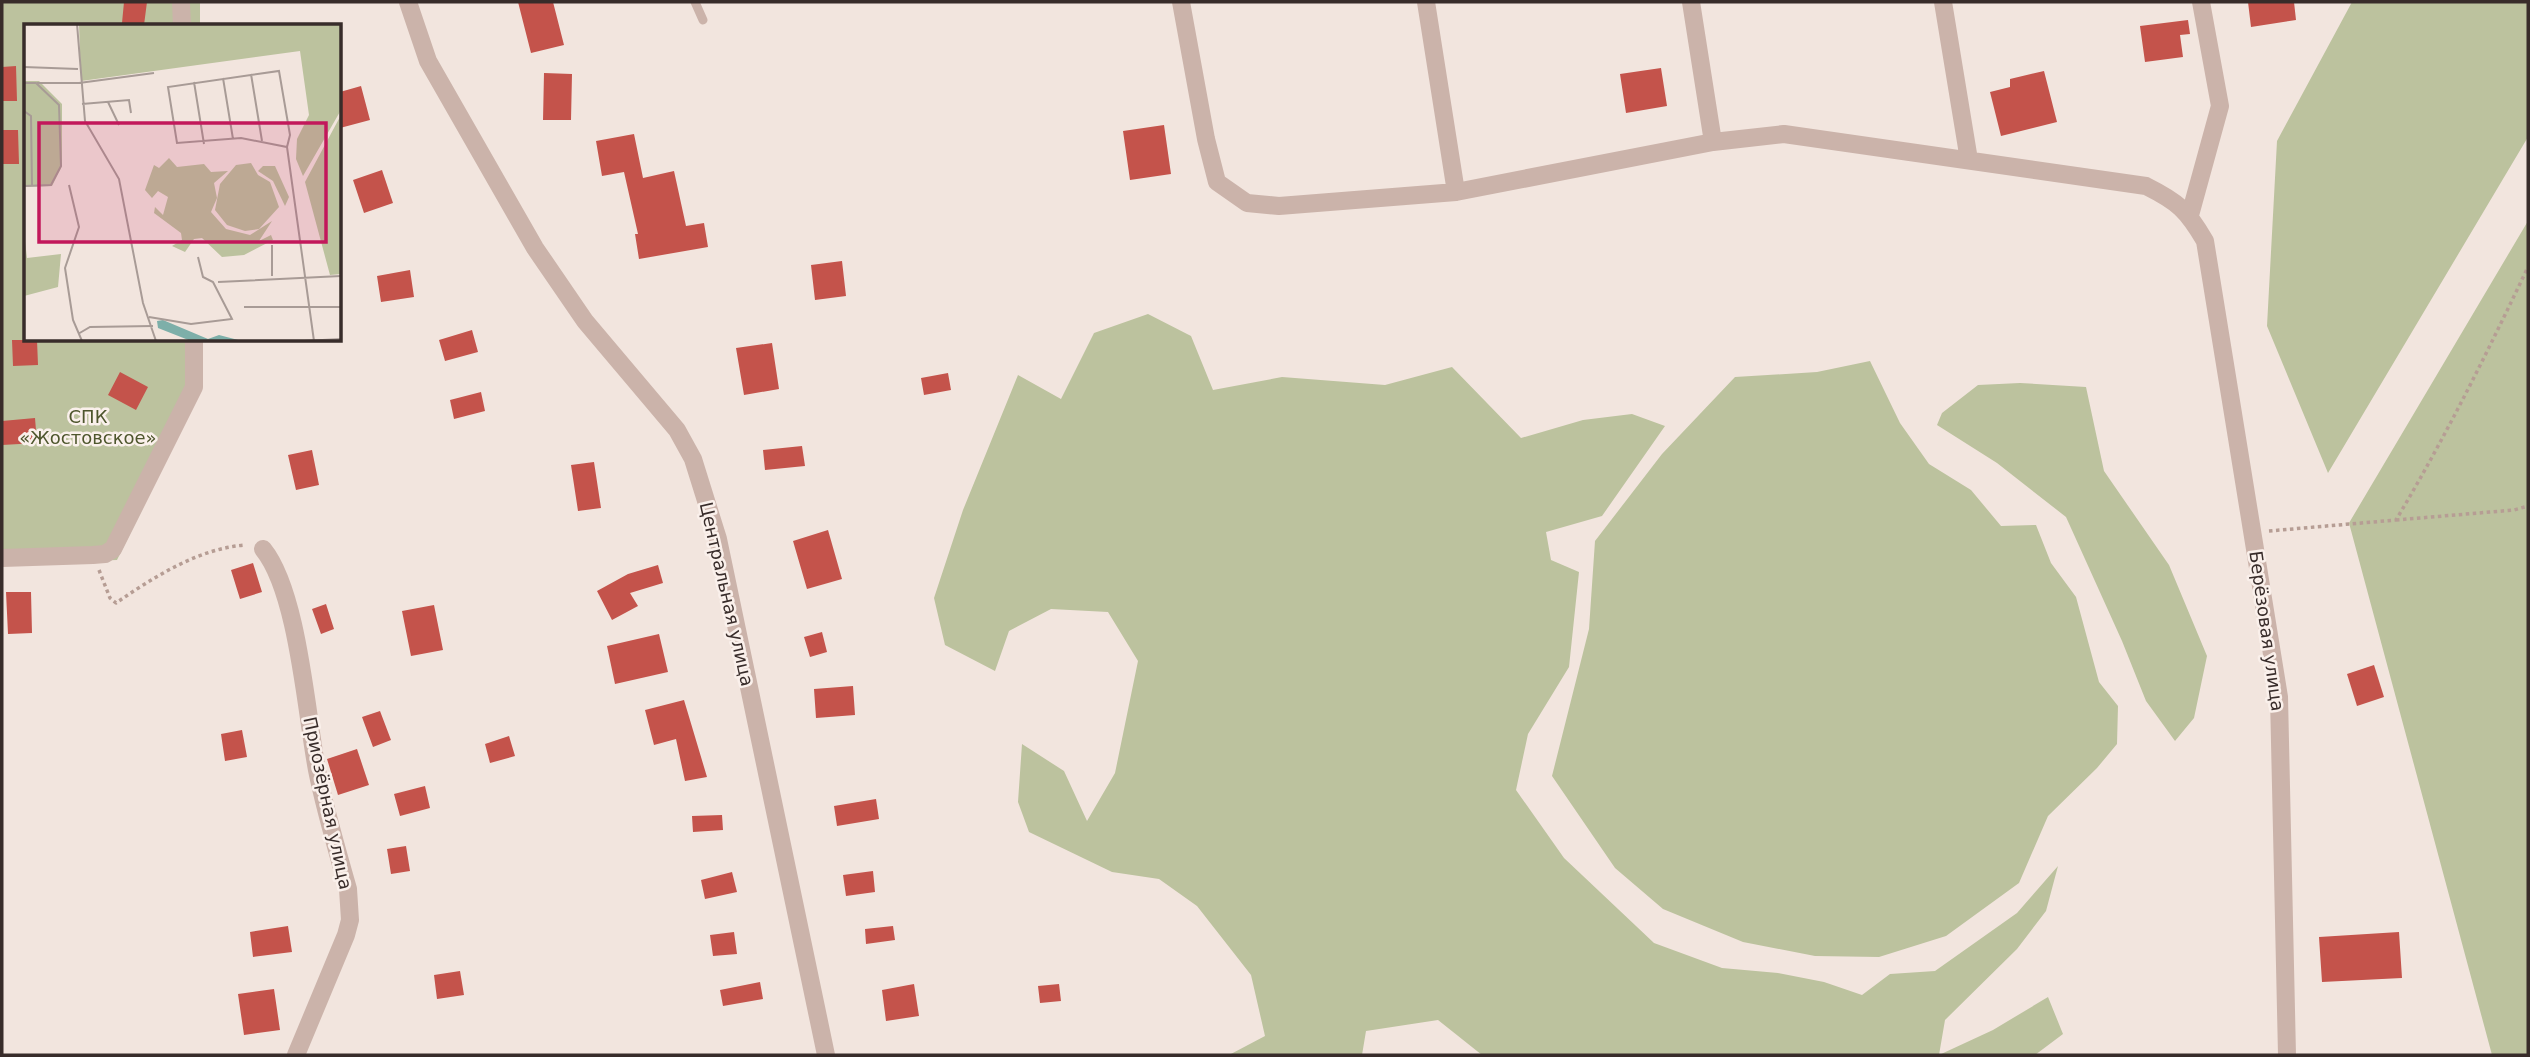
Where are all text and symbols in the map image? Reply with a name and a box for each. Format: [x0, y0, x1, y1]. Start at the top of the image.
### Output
inset map [24, 24, 341, 341]
park label: СПК «Жостовское» [19, 406, 157, 448]
street label: Центральная улица [696, 500, 758, 688]
street label: Берёзовая улица [2245, 549, 2289, 713]
street label: Приозёрная улица [299, 715, 357, 891]

